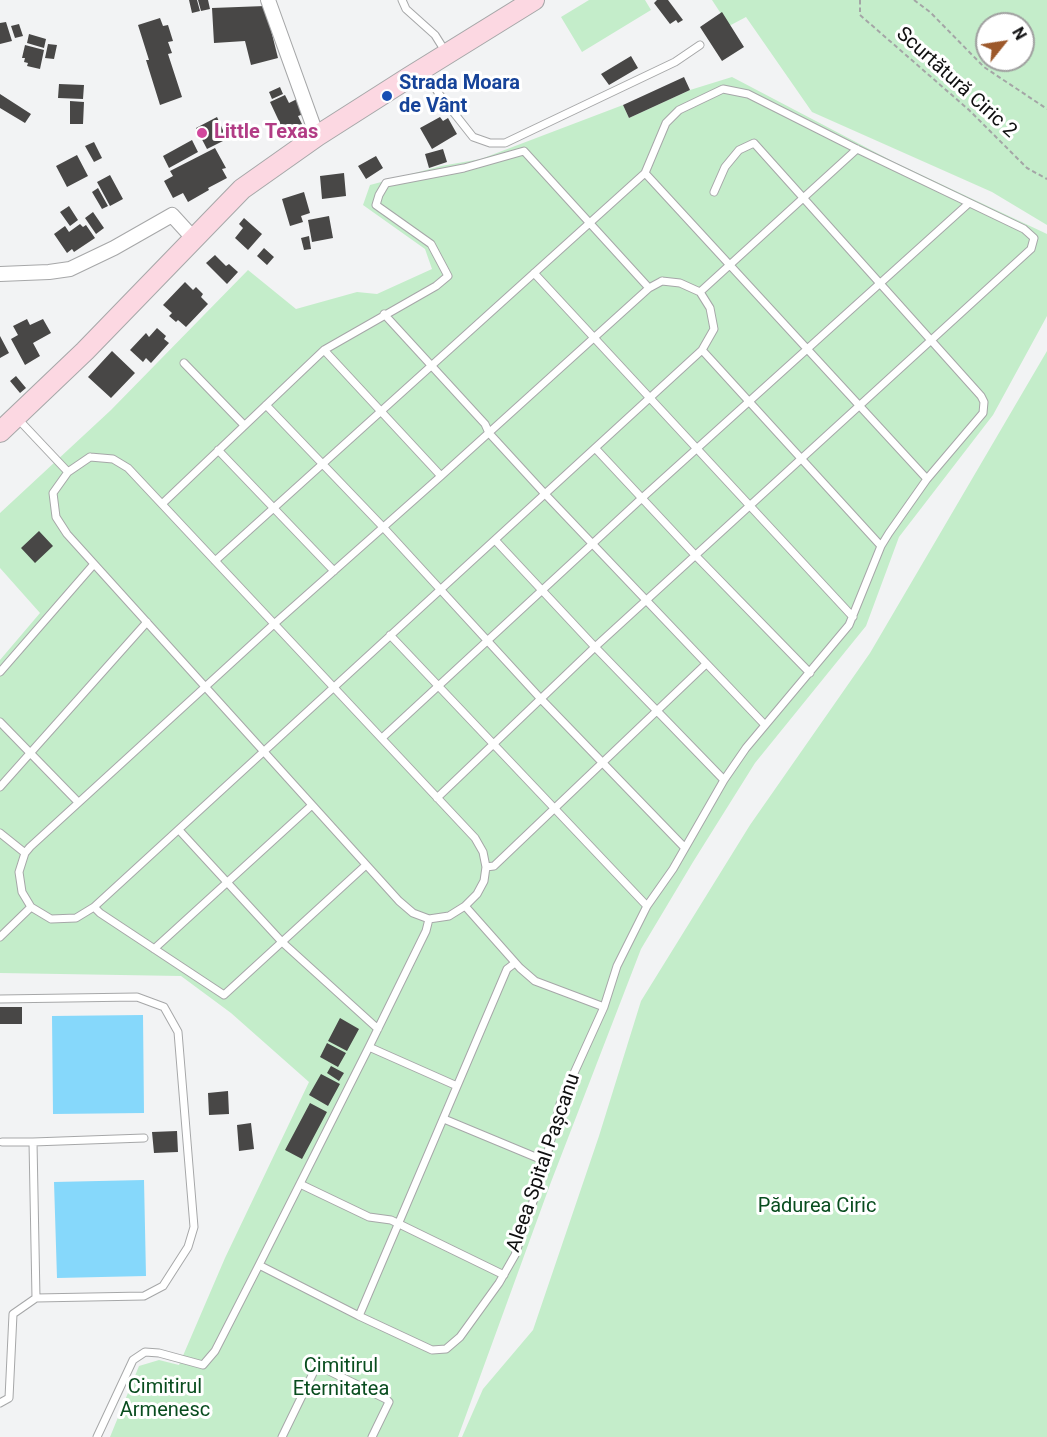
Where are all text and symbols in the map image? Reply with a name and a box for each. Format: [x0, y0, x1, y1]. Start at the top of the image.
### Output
north arrow [975, 12, 1035, 72]
street label: Scurtătură Ciric 2 [891, 23, 1021, 143]
text: N [1008, 24, 1030, 43]
place label: Strada Moara de Vânt [399, 72, 520, 119]
marker: Strada Moara de Vânt [380, 89, 394, 103]
place label: Little Texas [214, 121, 318, 145]
marker: Little Texas [195, 126, 209, 140]
street label: Aleea Spital Pașcanu [502, 1071, 586, 1255]
park label: Pădurea Ciric [758, 1195, 876, 1219]
park label: Cimitirul Eternitatea [293, 1355, 389, 1402]
park label: Cimitirul Armenesc [120, 1376, 210, 1423]

